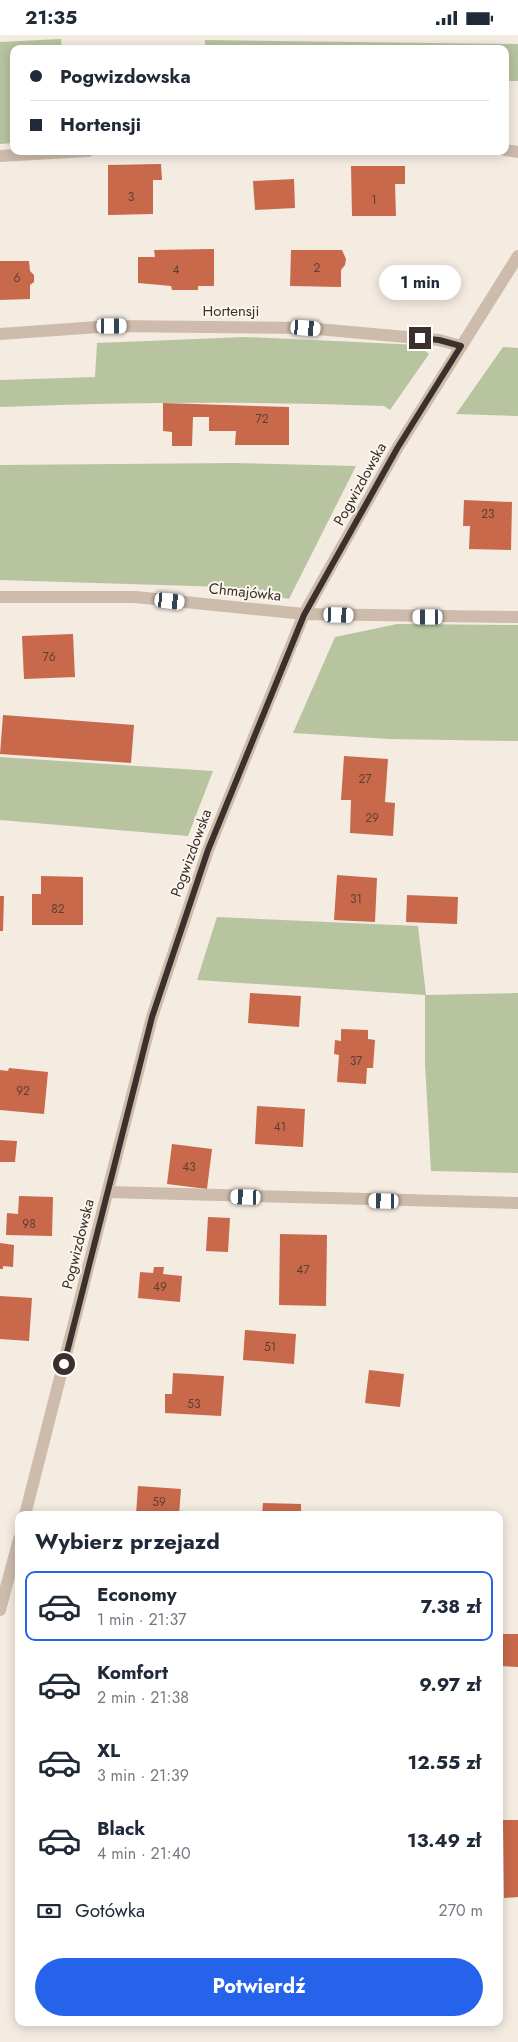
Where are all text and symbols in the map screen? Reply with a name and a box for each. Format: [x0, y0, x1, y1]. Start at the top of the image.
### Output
text: 21:35 [25, 4, 77, 31]
text: Pogwizdowska [60, 63, 191, 90]
text: Hortensji [60, 111, 141, 138]
house number: 3 [128, 188, 135, 206]
house number: 1 [371, 191, 377, 209]
house number: 2 [314, 259, 321, 277]
house number: 4 [173, 261, 180, 279]
callout: 1 min [379, 265, 461, 301]
house number: 6 [14, 269, 21, 287]
text: 1 min [400, 271, 440, 294]
street label: Hortensji [203, 300, 259, 322]
car [97, 319, 127, 334]
car [290, 319, 321, 337]
route end [409, 327, 431, 349]
house number: 72 [255, 410, 269, 428]
street label: Pogwizdowska [328, 438, 392, 530]
house number: 23 [481, 505, 495, 523]
street label: Chmajówka [208, 577, 282, 607]
car [154, 592, 185, 610]
car [323, 607, 354, 623]
car [413, 610, 443, 625]
house number: 76 [42, 648, 56, 666]
house number: 27 [358, 770, 372, 788]
street label: Pogwizdowska [165, 806, 217, 900]
house number: 29 [365, 809, 379, 827]
house number: 31 [350, 890, 362, 908]
house number: 82 [51, 900, 65, 918]
house number: 37 [350, 1052, 363, 1070]
house number: 92 [16, 1082, 30, 1100]
house number: 41 [274, 1118, 286, 1136]
house number: 43 [182, 1158, 196, 1176]
car [230, 1189, 261, 1205]
car [368, 1193, 399, 1209]
street label: Pogwizdowska [56, 1197, 100, 1291]
house number: 98 [22, 1215, 36, 1233]
house number: 47 [296, 1261, 310, 1279]
house number: 49 [153, 1278, 167, 1296]
house number: 51 [264, 1338, 276, 1356]
route start [53, 1353, 75, 1375]
house number: 53 [187, 1395, 201, 1413]
house number: 59 [152, 1493, 166, 1511]
text: Wybierz przejazd [35, 1525, 220, 1557]
text: Economy [97, 1581, 177, 1608]
icon: car [37, 1584, 82, 1629]
text: 7.38 zł [421, 1593, 481, 1620]
text: 1 min · 21:37 [97, 1608, 186, 1631]
text: Komfort [97, 1659, 168, 1686]
icon: car [37, 1662, 82, 1707]
text: 9.97 zł [419, 1671, 481, 1698]
text: 2 min · 21:38 [97, 1686, 189, 1709]
text: XL [97, 1737, 120, 1764]
icon: car [37, 1740, 82, 1785]
text: 12.55 zł [407, 1749, 481, 1776]
text: 3 min · 21:39 [97, 1764, 189, 1787]
text: Black [97, 1815, 145, 1842]
icon: car [37, 1818, 82, 1863]
text: 13.49 zł [407, 1827, 481, 1854]
text: 4 min · 21:40 [97, 1842, 191, 1865]
icon: cash [35, 1897, 63, 1925]
text: Gotówka [75, 1897, 145, 1924]
text: 270 m [439, 1899, 483, 1922]
button: Potwierdź [35, 1958, 483, 2016]

